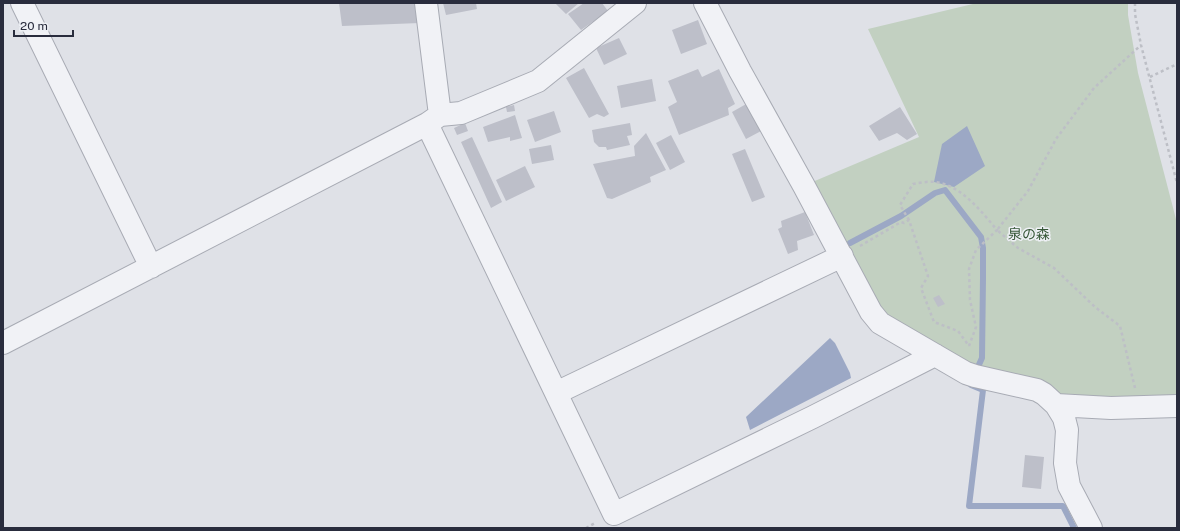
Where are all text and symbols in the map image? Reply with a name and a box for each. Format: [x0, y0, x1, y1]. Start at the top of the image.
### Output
scale bar [14, 12, 73, 38]
text: 20 m [20, 19, 48, 33]
park label: 泉の森 [1008, 226, 1050, 242]

